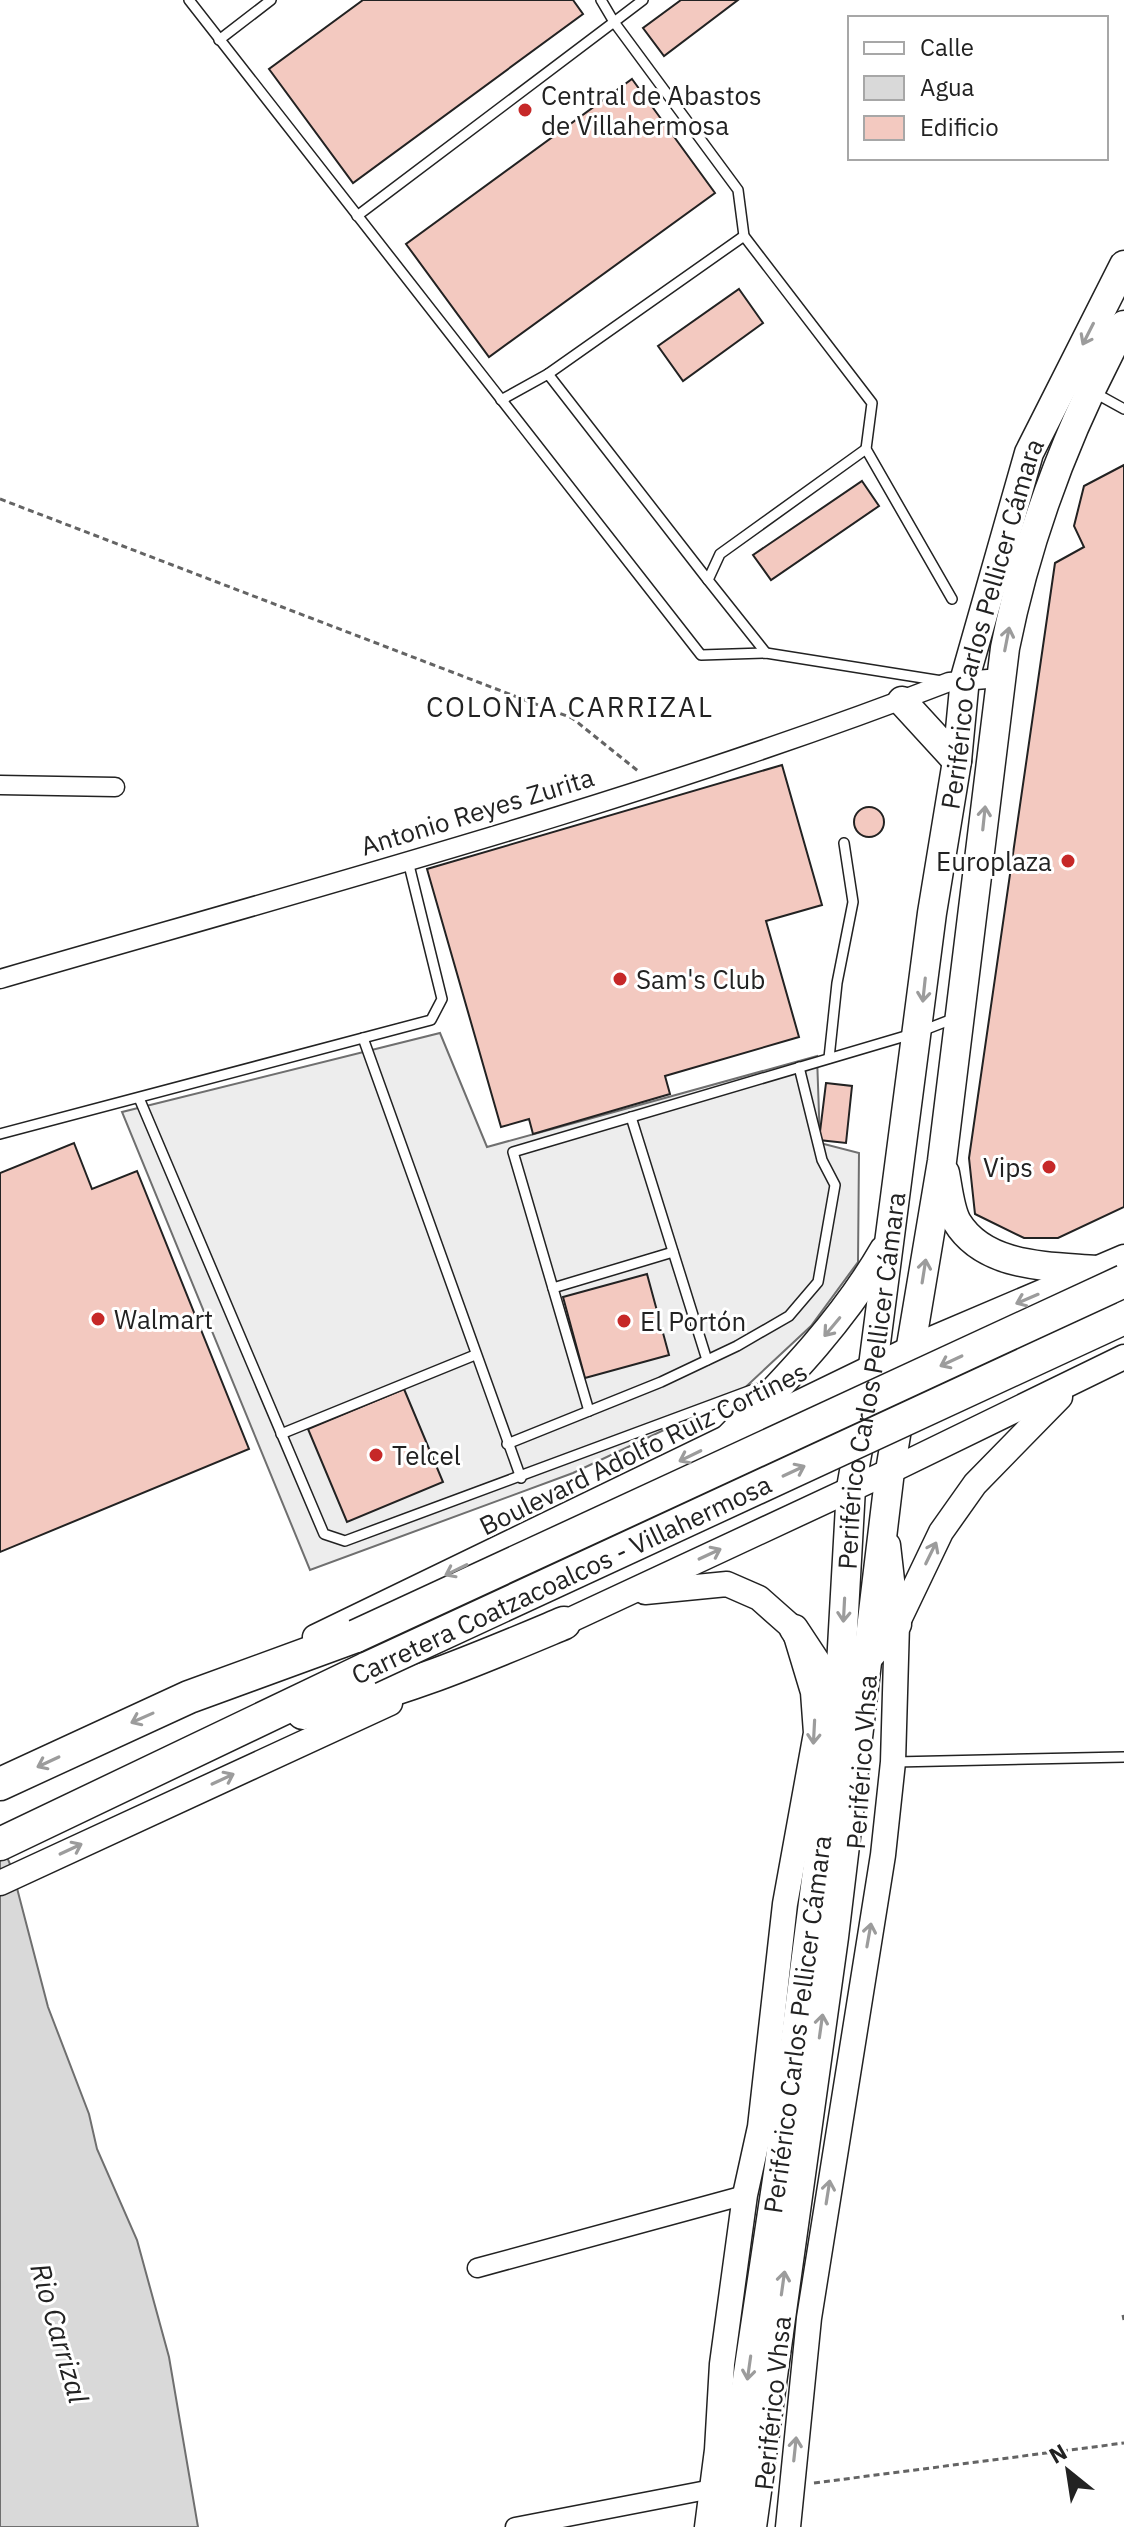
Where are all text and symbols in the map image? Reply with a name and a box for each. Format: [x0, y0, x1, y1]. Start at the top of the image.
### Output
legend [848, 16, 1108, 160]
text: Calle [920, 31, 974, 63]
text: Agua [920, 71, 975, 103]
place label: Central de Abastos de Villahermosa [541, 78, 762, 142]
marker: Central de Abastos de Villahermosa [516, 101, 534, 119]
text: Edificio [920, 111, 999, 143]
one-way arrow [1080, 322, 1096, 346]
street label: Periférico Carlos Pellicer Cámara [932, 432, 1051, 812]
one-way arrow [1001, 626, 1016, 652]
district label: COLONIA CARRIZAL [426, 688, 714, 725]
street label: Antonio Reyes Zurita [356, 759, 598, 863]
one-way arrow [976, 805, 991, 831]
place label: Europlaza [936, 844, 1052, 878]
marker: Europlaza [1059, 852, 1077, 870]
place label: Sam's Club [636, 962, 765, 996]
marker: Sam's Club [611, 970, 629, 988]
one-way arrow [916, 976, 931, 1003]
place label: Vips [983, 1150, 1033, 1184]
marker: Vips [1040, 1158, 1058, 1176]
street label: Periférico Carlos Pellicer Cámara [829, 1190, 913, 1570]
one-way arrow [917, 1259, 932, 1285]
one-way arrow [1015, 1293, 1040, 1308]
place label: Walmart [114, 1302, 213, 1336]
place label: El Portón [640, 1304, 746, 1338]
marker: Walmart [89, 1310, 107, 1328]
marker: El Portón [615, 1312, 633, 1330]
one-way arrow [823, 1316, 841, 1336]
street label: Boulevard Adolfo Ruiz Cortines [473, 1354, 813, 1542]
one-way arrow [940, 1354, 964, 1369]
place label: Telcel [392, 1438, 461, 1472]
marker: Telcel [367, 1446, 385, 1464]
one-way arrow [678, 1449, 702, 1464]
one-way arrow [782, 1462, 806, 1477]
street label: Carretera Coatzacoalcos - Villahermosa [346, 1466, 777, 1692]
one-way arrow [924, 1542, 939, 1566]
one-way arrow [698, 1546, 722, 1561]
one-way arrow [444, 1563, 468, 1578]
one-way arrow [836, 1596, 851, 1623]
street label: Periférico Vhsa [838, 1673, 884, 1850]
one-way arrow [131, 1711, 155, 1726]
one-way arrow [806, 1719, 821, 1745]
one-way arrow [36, 1755, 60, 1770]
one-way arrow [211, 1771, 235, 1786]
street label: Periférico Carlos Pellicer Cámara [755, 1833, 839, 2215]
one-way arrow [58, 1841, 82, 1856]
one-way arrow [862, 1922, 877, 1948]
one-way arrow [814, 2014, 829, 2039]
one-way arrow [821, 2179, 836, 2205]
water label: Rio Carrizal [22, 2259, 98, 2408]
one-way arrow [776, 2271, 791, 2296]
street label: Periférico Vhsa [746, 2314, 798, 2492]
one-way arrow [741, 2355, 756, 2380]
north arrow [1028, 2431, 1108, 2511]
one-way arrow [788, 2436, 803, 2463]
text: N [1044, 2437, 1072, 2470]

